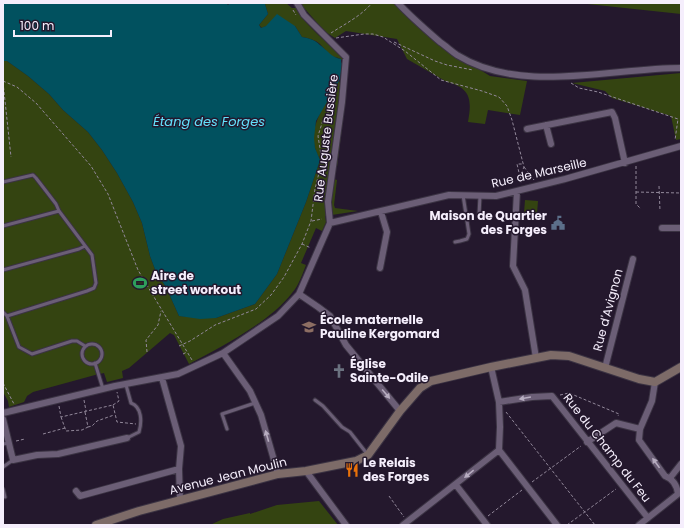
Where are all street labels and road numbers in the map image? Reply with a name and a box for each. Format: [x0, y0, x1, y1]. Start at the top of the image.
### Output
street label: Rue Auguste Bussière [309, 73, 342, 203]
street label: Rue de Marseille [490, 153, 588, 192]
street label: Rue d'Avignon [588, 267, 627, 353]
street label: Rue du Champ du Feu [560, 390, 655, 506]
street label: Avenue Jean Moulin [167, 453, 288, 498]

